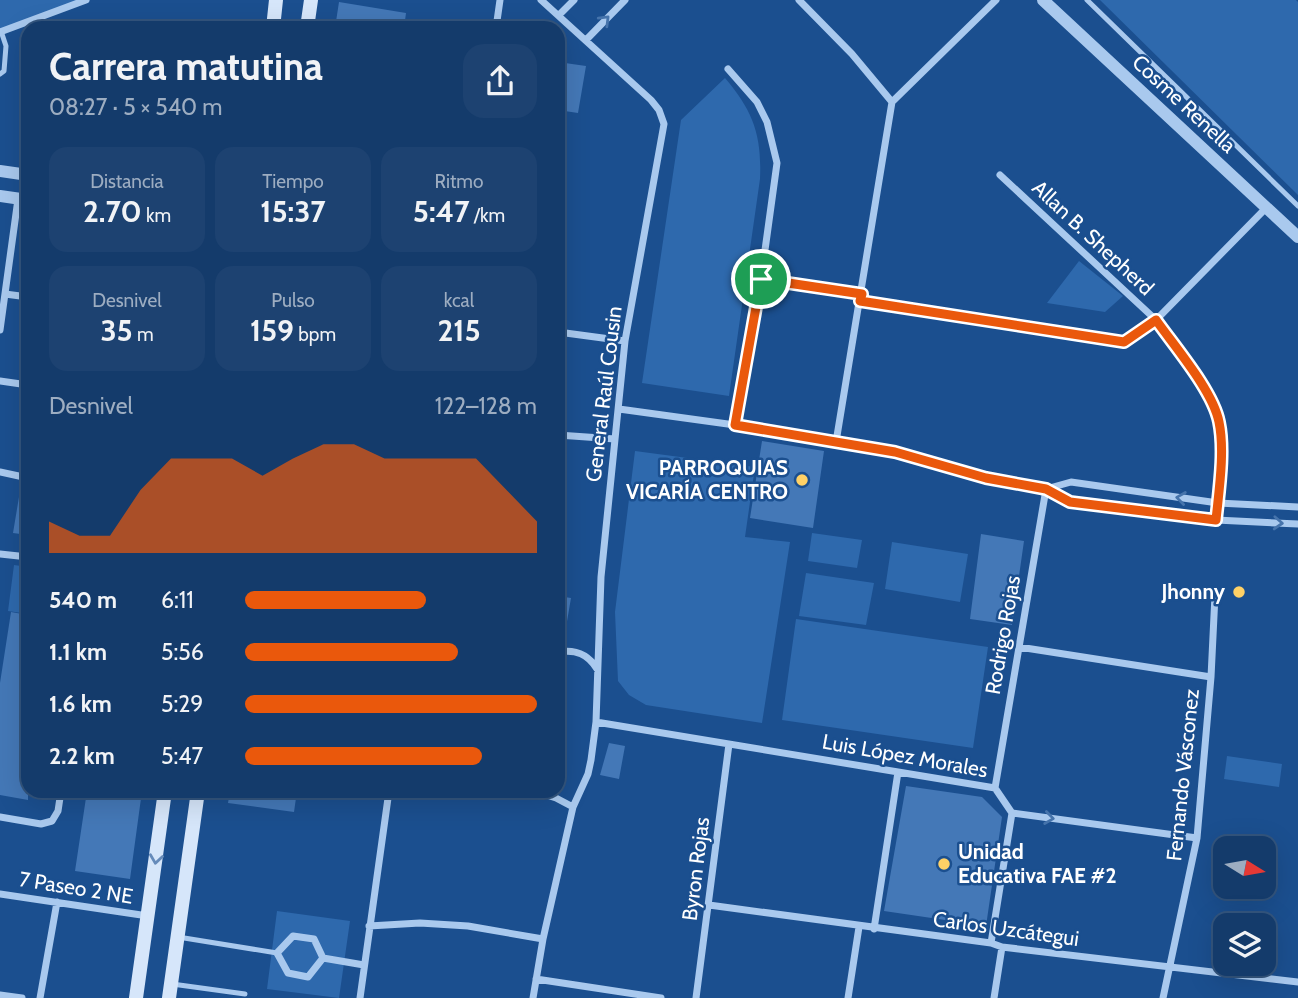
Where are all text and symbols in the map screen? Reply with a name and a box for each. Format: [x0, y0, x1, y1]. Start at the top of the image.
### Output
one-way arrow [597, 15, 610, 28]
text: Carrera matutina [49, 43, 323, 90]
button: share [463, 44, 537, 118]
street label: Cosme Renella [1127, 49, 1241, 158]
text: 08:27 · 5 × 540 m [49, 93, 223, 121]
text: Distancia [90, 170, 164, 193]
text: Tiempo [262, 170, 324, 193]
text: Ritmo [435, 170, 483, 193]
street label: Allan B. Shepherd [1027, 175, 1159, 300]
text: 2.70 [83, 193, 142, 230]
text: 15:37 [260, 193, 326, 230]
text: 5:47 [413, 193, 470, 230]
text: km [142, 204, 171, 227]
text: /km [470, 204, 505, 227]
pin [731, 249, 791, 309]
icon: arrive [742, 260, 780, 298]
text: Desnivel [92, 289, 162, 312]
text: Pulso [271, 289, 315, 312]
text: kcal [444, 289, 474, 312]
street label: General Raúl Cousin [580, 305, 627, 483]
text: 35 [100, 312, 133, 349]
text: 159 [250, 312, 294, 349]
text: 215 [437, 312, 481, 349]
text: m [133, 323, 154, 346]
text: bpm [294, 323, 336, 346]
text: Desnivel [49, 392, 133, 420]
text: 122–128 m [435, 392, 537, 420]
place label: PARROQUIAS VICARÍA CENTRO [626, 455, 788, 504]
marker: PARROQUIAS VICARÍA CENTRO [794, 472, 810, 488]
one-way arrow [1175, 491, 1187, 506]
one-way arrow [1273, 515, 1284, 530]
street label: Rodrigo Rojas [980, 573, 1026, 697]
place label: Jhonny [1161, 579, 1226, 604]
marker: Jhonny [1231, 584, 1247, 600]
text: 540 m [49, 586, 117, 614]
text: 6:11 [161, 586, 194, 614]
text: 1.1 km [49, 638, 107, 666]
text: 5:56 [161, 638, 204, 666]
street label: Fernando Vásconez [1161, 688, 1204, 862]
text: 1.6 km [49, 690, 112, 718]
text: 5:29 [161, 690, 203, 718]
street label: Luis López Morales [820, 729, 990, 782]
text: 2.2 km [49, 742, 115, 770]
text: 5:47 [161, 742, 203, 770]
one-way arrow [1043, 810, 1055, 825]
street label: Byron Rojas [677, 815, 715, 922]
north arrow [1213, 836, 1276, 900]
map controls [1213, 836, 1276, 976]
place label: Unidad Educativa FAE #2 [958, 839, 1117, 888]
one-way arrow [148, 853, 163, 864]
marker: Unidad Educativa FAE #2 [936, 856, 952, 872]
street label: 7 Paseo 2 NE [17, 866, 135, 909]
street label: Carlos Uzcátegui [931, 906, 1081, 951]
button: layers [1213, 913, 1276, 976]

